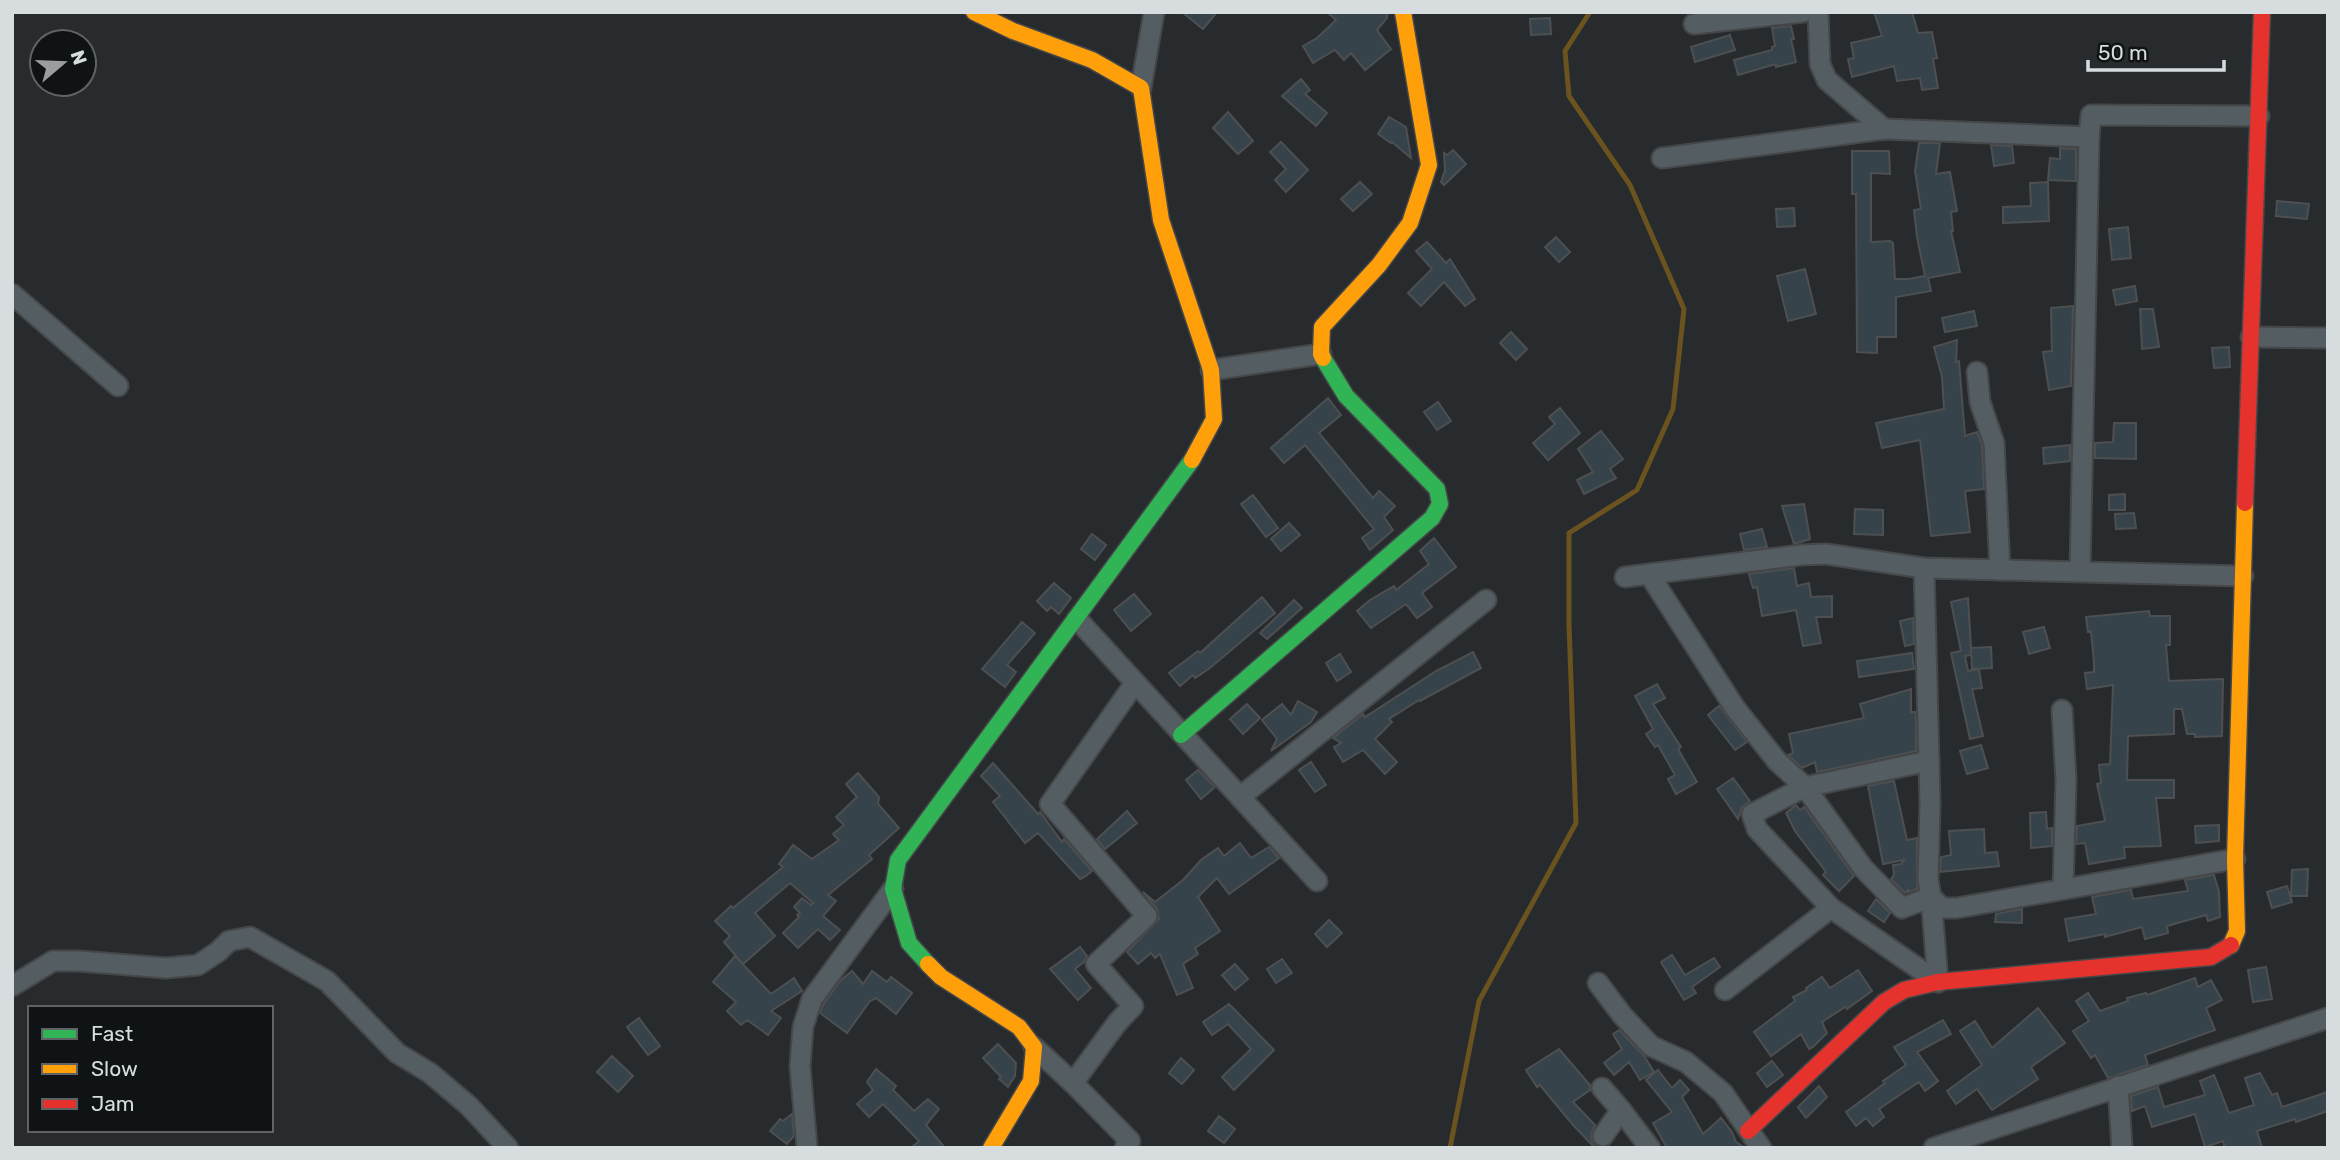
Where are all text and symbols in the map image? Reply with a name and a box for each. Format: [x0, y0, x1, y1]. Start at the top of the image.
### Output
north arrow [28, 28, 98, 98]
scale bar [2088, 28, 2224, 72]
text: 50 m [2098, 40, 2148, 65]
text: N [66, 47, 92, 68]
legend [28, 1006, 273, 1132]
text: Fast [91, 1021, 133, 1046]
text: Slow [91, 1056, 138, 1081]
text: Jam [91, 1091, 135, 1116]

